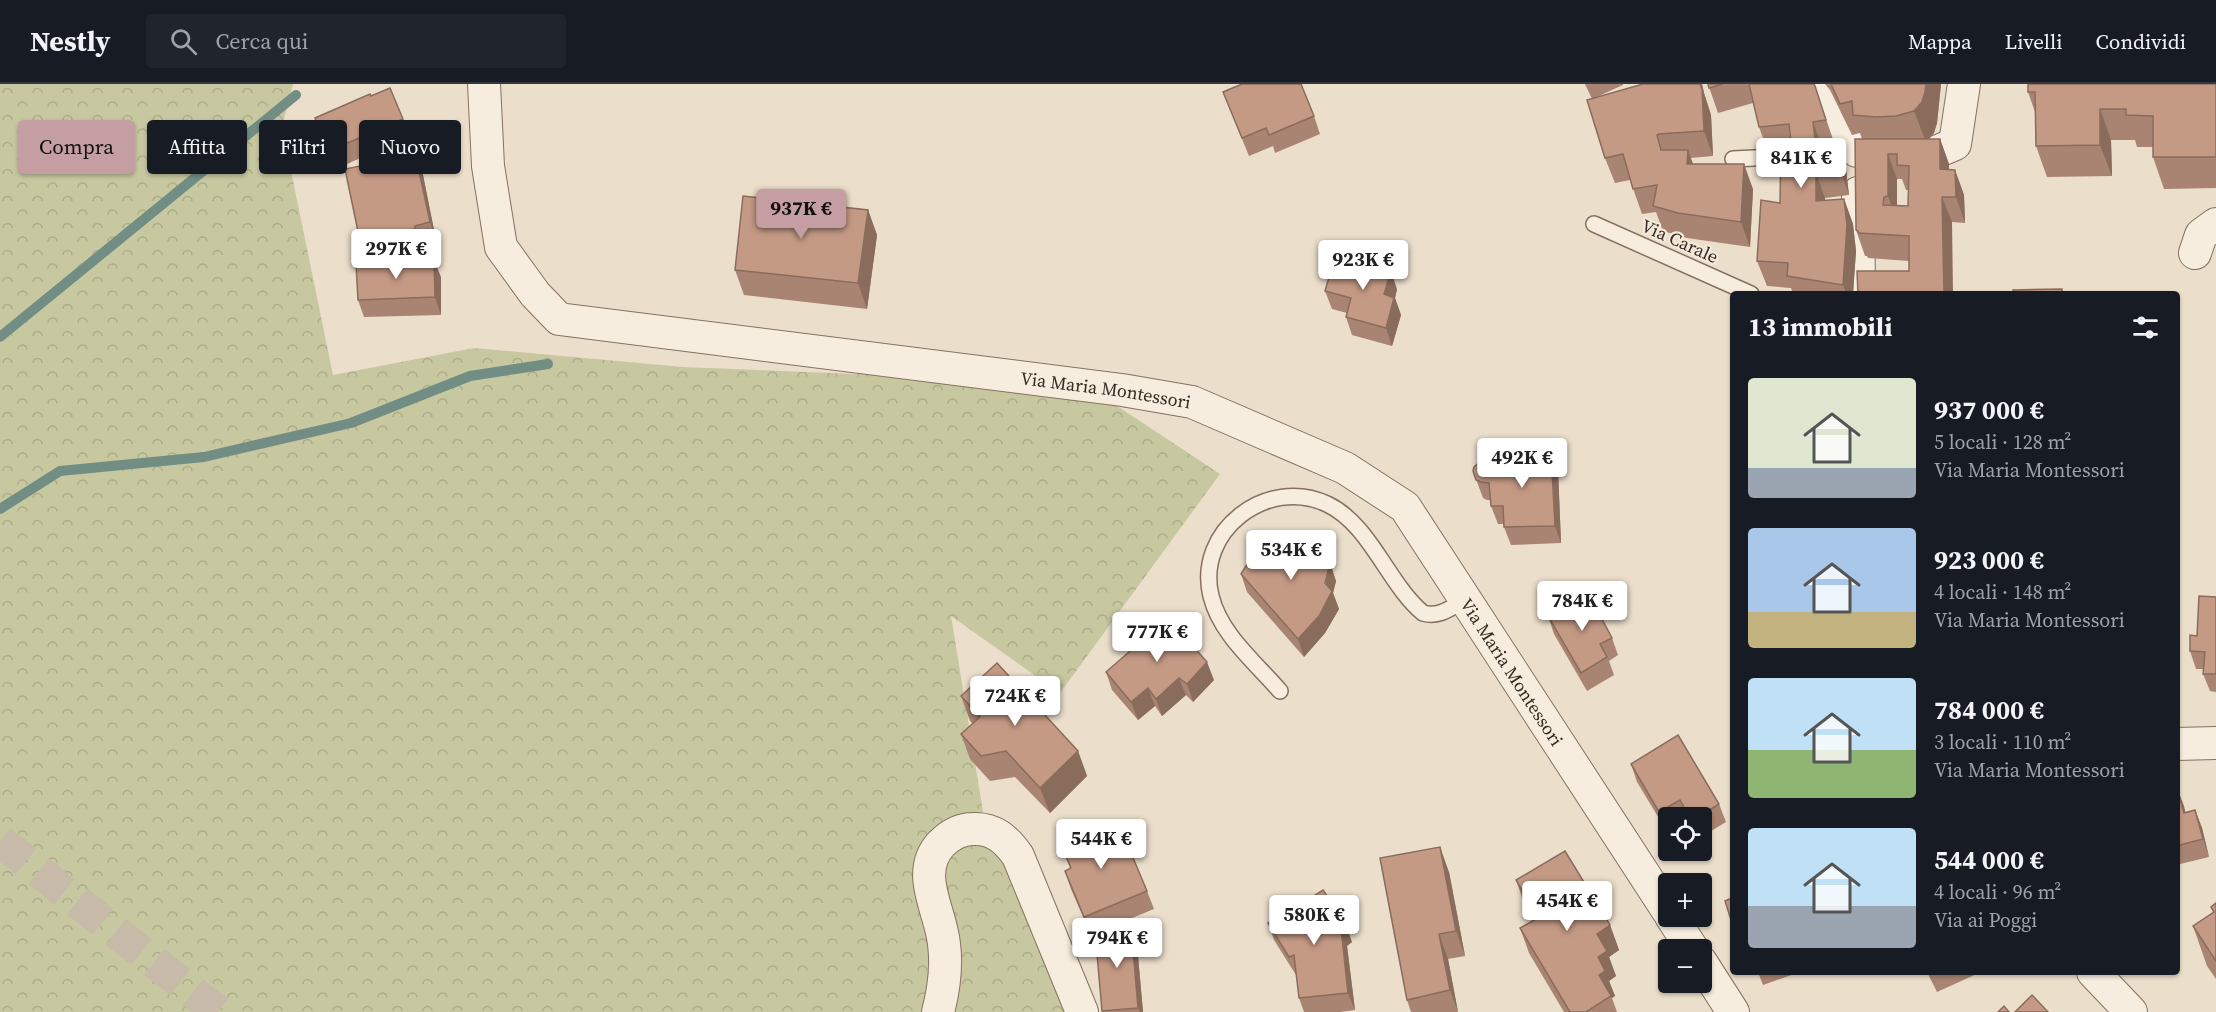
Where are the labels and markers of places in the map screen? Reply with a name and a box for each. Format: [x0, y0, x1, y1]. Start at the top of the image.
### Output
pin: 841K € [1752, 138, 1850, 189]
pin: 937K € [752, 189, 850, 240]
pin: 297K € [347, 229, 445, 280]
pin: 923K € [1314, 240, 1412, 291]
pin: 492K € [1473, 438, 1571, 489]
pin: 534K € [1242, 530, 1340, 581]
pin: 784K € [1533, 581, 1631, 632]
pin: 777K € [1108, 612, 1206, 663]
pin: 724K € [966, 676, 1064, 727]
pin: 544K € [1052, 819, 1150, 870]
pin: 454K € [1518, 881, 1616, 932]
pin: 580K € [1265, 895, 1363, 946]
pin: 794K € [1068, 918, 1166, 969]

